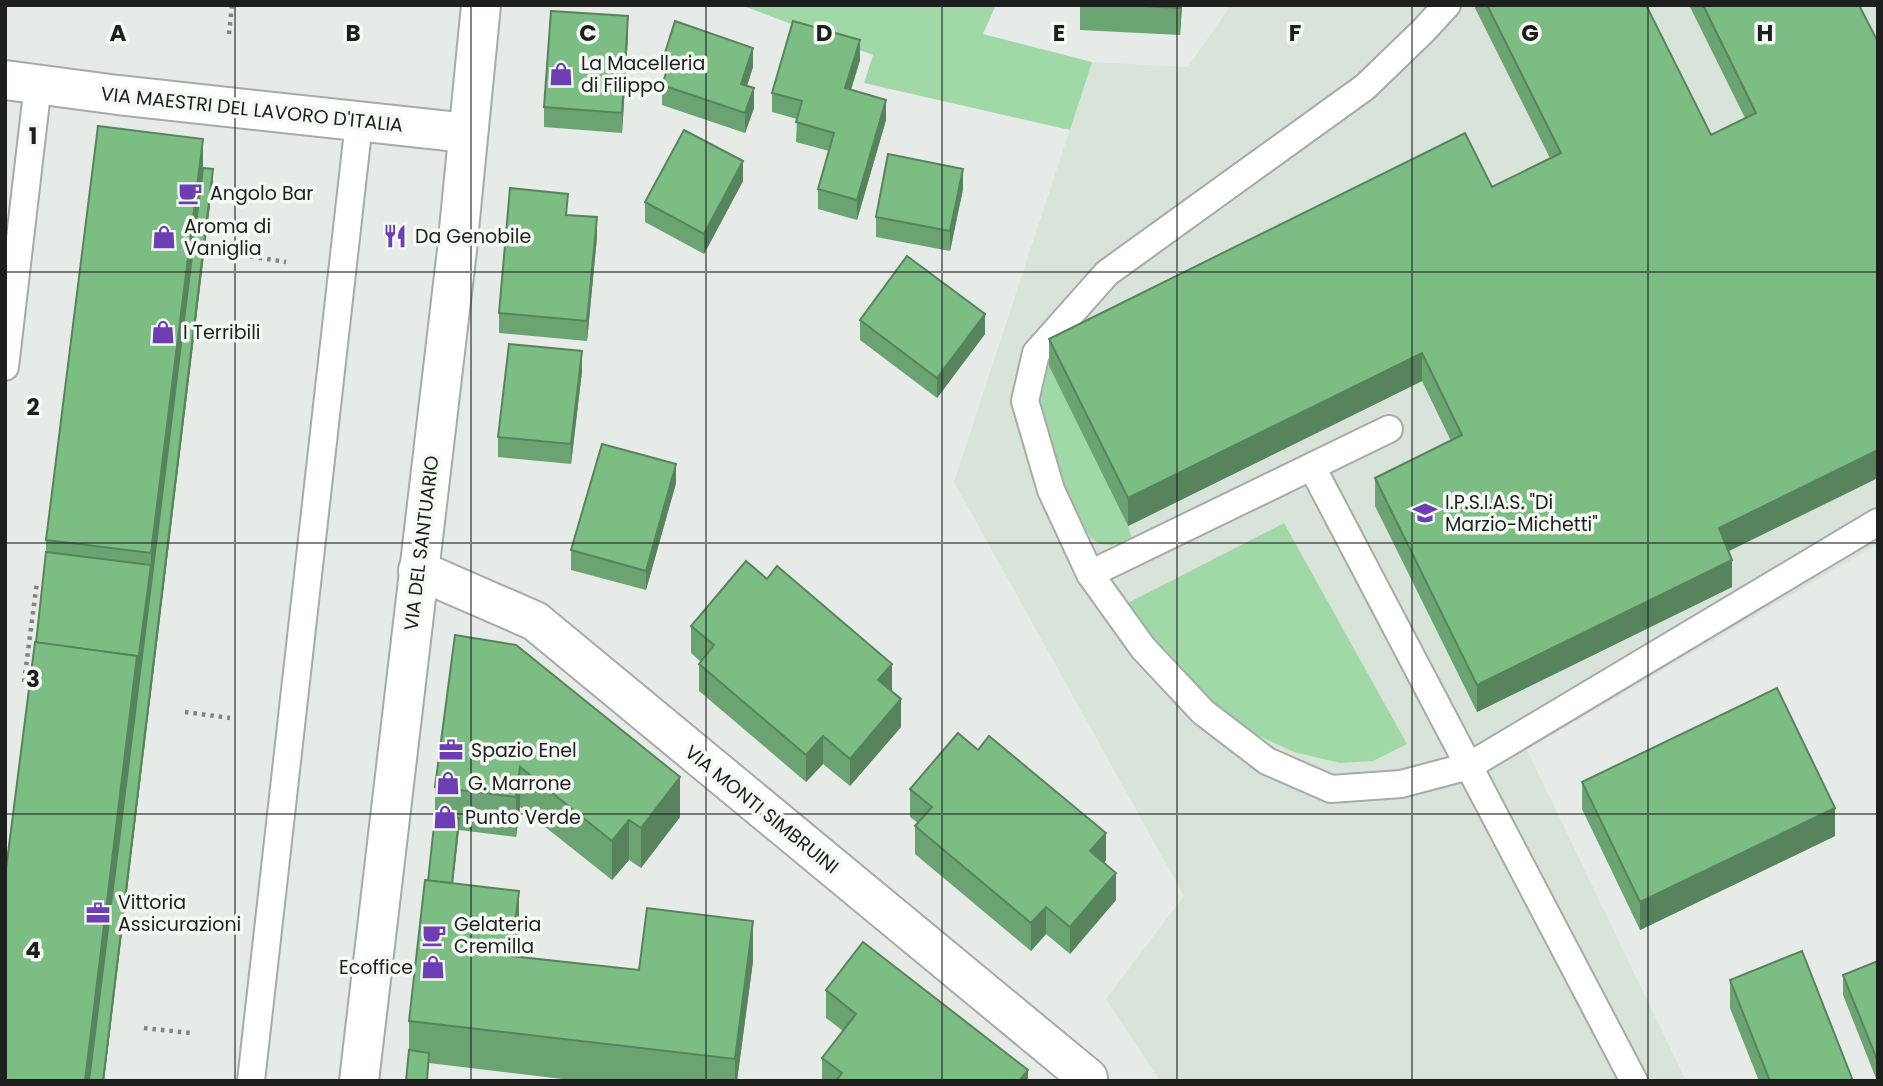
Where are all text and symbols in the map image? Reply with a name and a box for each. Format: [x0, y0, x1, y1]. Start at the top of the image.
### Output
text: A [110, 17, 127, 49]
text: B [345, 17, 361, 49]
text: C [579, 17, 597, 49]
text: D [816, 17, 832, 49]
text: E [1053, 17, 1065, 49]
text: F [1289, 17, 1301, 49]
text: G [1521, 17, 1539, 49]
text: H [1757, 17, 1773, 49]
place label: La Macelleria di Filippo [581, 50, 705, 99]
shop icon: La Macelleria di Filippo [547, 60, 575, 88]
street label: VIA MAESTRI DEL LAVORO D'ITALIA [99, 80, 405, 139]
text: 1 [29, 120, 37, 152]
cafe icon: Angolo Bar [176, 179, 204, 207]
place label: Angolo Bar [210, 180, 313, 207]
place label: Aroma di Vaniglia [184, 213, 271, 262]
restaurant icon: Da Genobile [381, 222, 409, 250]
shop icon: Aroma di Vaniglia [150, 223, 178, 251]
place label: Da Genobile [415, 223, 531, 250]
shop icon: I Terribili [149, 318, 177, 346]
place label: I Terribili [183, 319, 261, 346]
text: 2 [26, 391, 40, 423]
street label: VIA DEL SANTUARIO [397, 454, 446, 632]
place label: I.P.S.I.A.S. "Di Marzio-Michetti" [1445, 489, 1598, 538]
school or university icon: I.P.S.I.A.S. "Di Marzio-Michetti" [1411, 499, 1439, 527]
text: 3 [26, 663, 40, 695]
office icon: Spazio Enel [437, 736, 465, 764]
place label: Spazio Enel [471, 737, 577, 764]
street label: VIA MONTI SIMBRUINI [679, 739, 844, 880]
shop icon: G. Marrone [434, 769, 462, 797]
place label: G. Marrone [468, 770, 571, 797]
shop icon: Punto Verde [431, 803, 459, 831]
place label: Punto Verde [465, 804, 581, 831]
place label: Vittoria Assicurazioni [118, 889, 241, 938]
office icon: Vittoria Assicurazioni [84, 899, 112, 927]
place label: Gelateria Cremilla [454, 911, 541, 960]
cafe icon: Gelateria Cremilla [420, 921, 448, 949]
text: 4 [25, 934, 41, 966]
shop icon: Ecoffice [419, 953, 447, 981]
place label: Ecoffice [339, 954, 413, 981]

